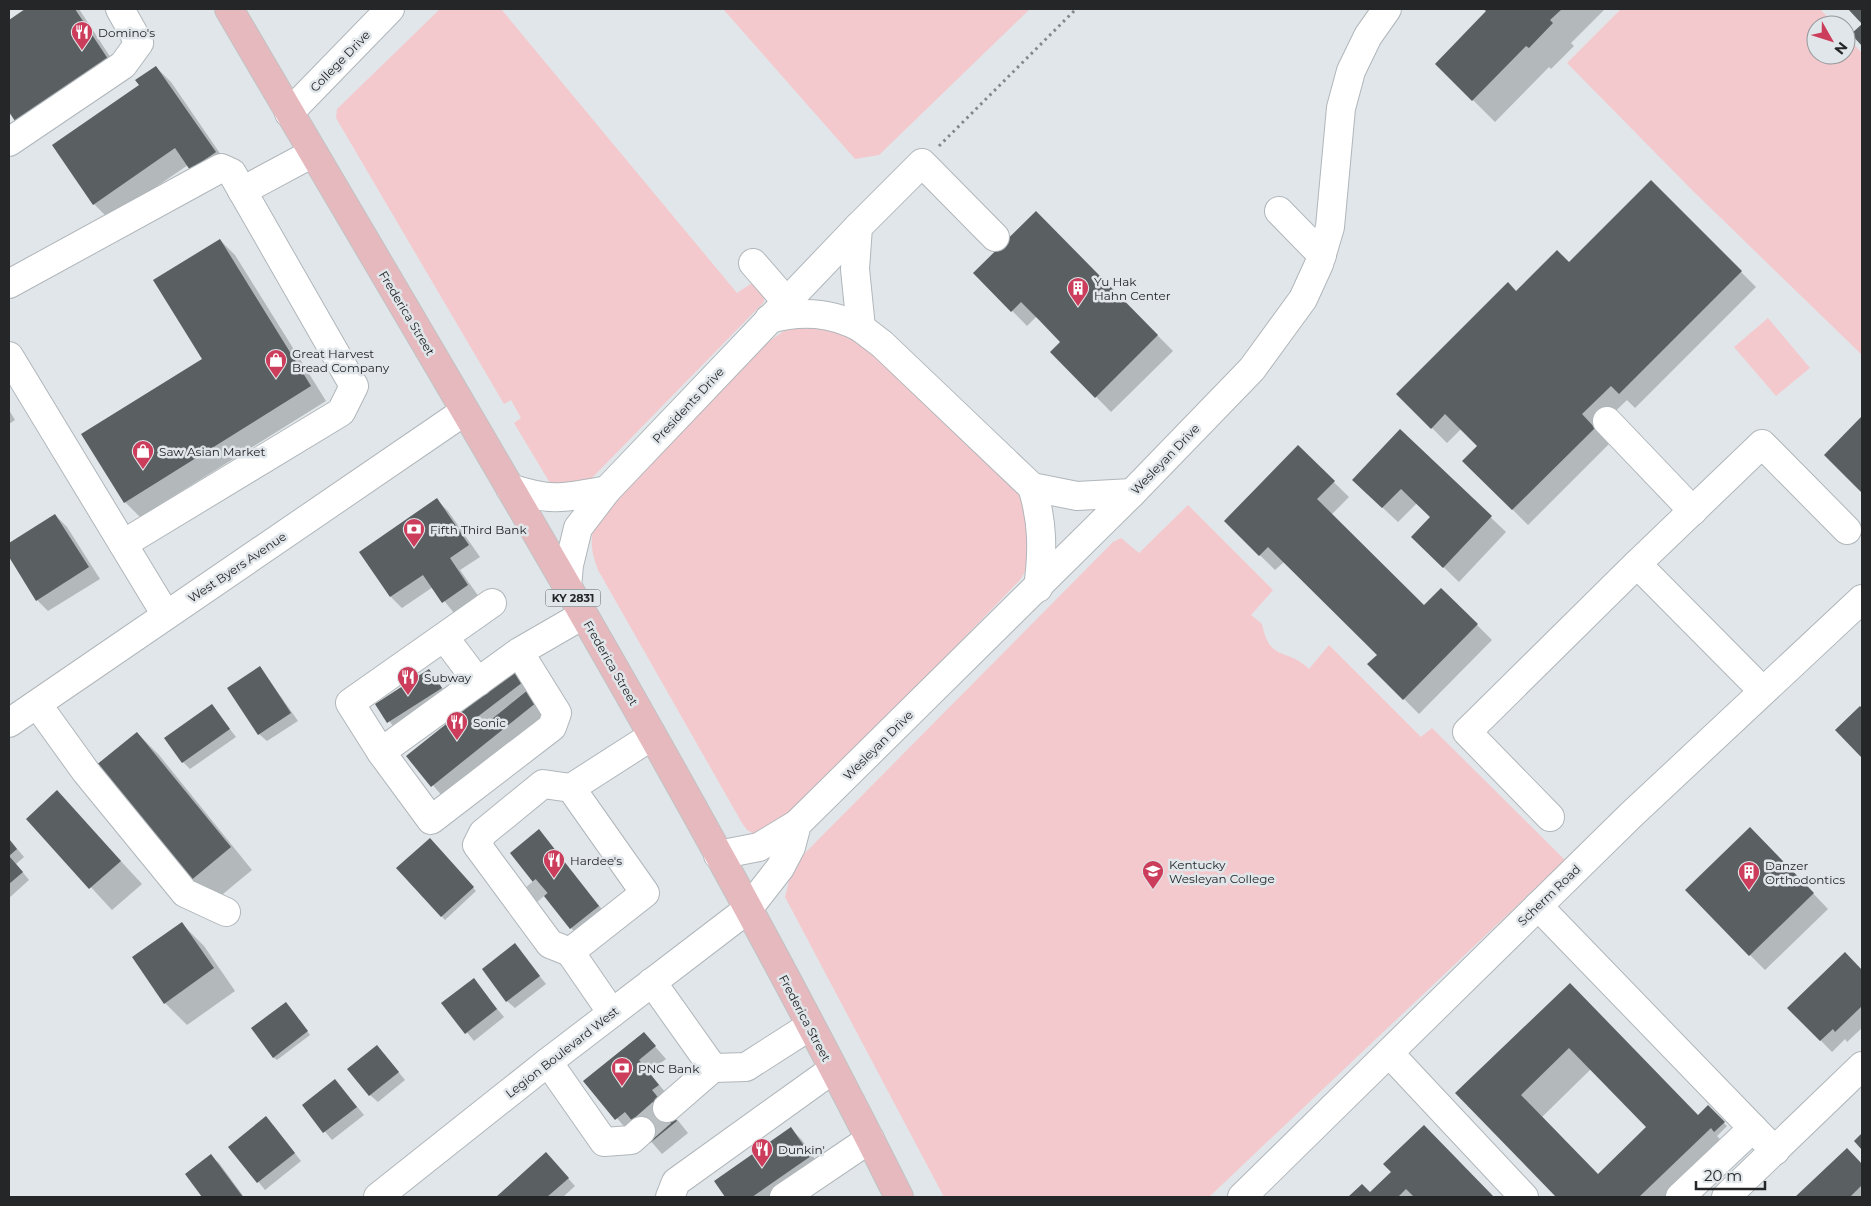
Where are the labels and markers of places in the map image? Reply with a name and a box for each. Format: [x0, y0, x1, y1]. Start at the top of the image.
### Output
restaurant icon: Domino's [70, 20, 94, 51]
place label: Domino's [98, 25, 155, 40]
place label: Yu Hak Hahn Center [1094, 274, 1171, 303]
building icon: Yu Hak Hahn Center [1066, 276, 1090, 307]
place label: Great Harvest Bread Company [292, 346, 390, 375]
shop icon: Great Harvest Bread Company [264, 348, 288, 379]
shop icon: Saw Asian Market [131, 439, 155, 470]
place label: Saw Asian Market [159, 444, 265, 459]
bank icon: Fifth Third Bank [402, 517, 426, 548]
place label: Fifth Third Bank [430, 522, 527, 537]
restaurant icon: Subway [396, 665, 420, 696]
place label: Subway [424, 670, 472, 685]
restaurant icon: Sonic [445, 710, 469, 741]
place label: Sonic [473, 715, 506, 730]
restaurant icon: Hardee's [542, 848, 566, 879]
place label: Hardee's [570, 853, 622, 868]
place label: Kentucky Wesleyan College [1169, 857, 1275, 886]
place label: Danzer Orthodontics [1765, 858, 1845, 887]
school or university icon: Kentucky Wesleyan College [1141, 859, 1165, 890]
building icon: Danzer Orthodontics [1737, 860, 1761, 891]
bank icon: PNC Bank [610, 1056, 634, 1087]
place label: PNC Bank [638, 1061, 700, 1076]
restaurant icon: Dunkin' [750, 1137, 774, 1168]
place label: Dunkin' [778, 1142, 825, 1157]

